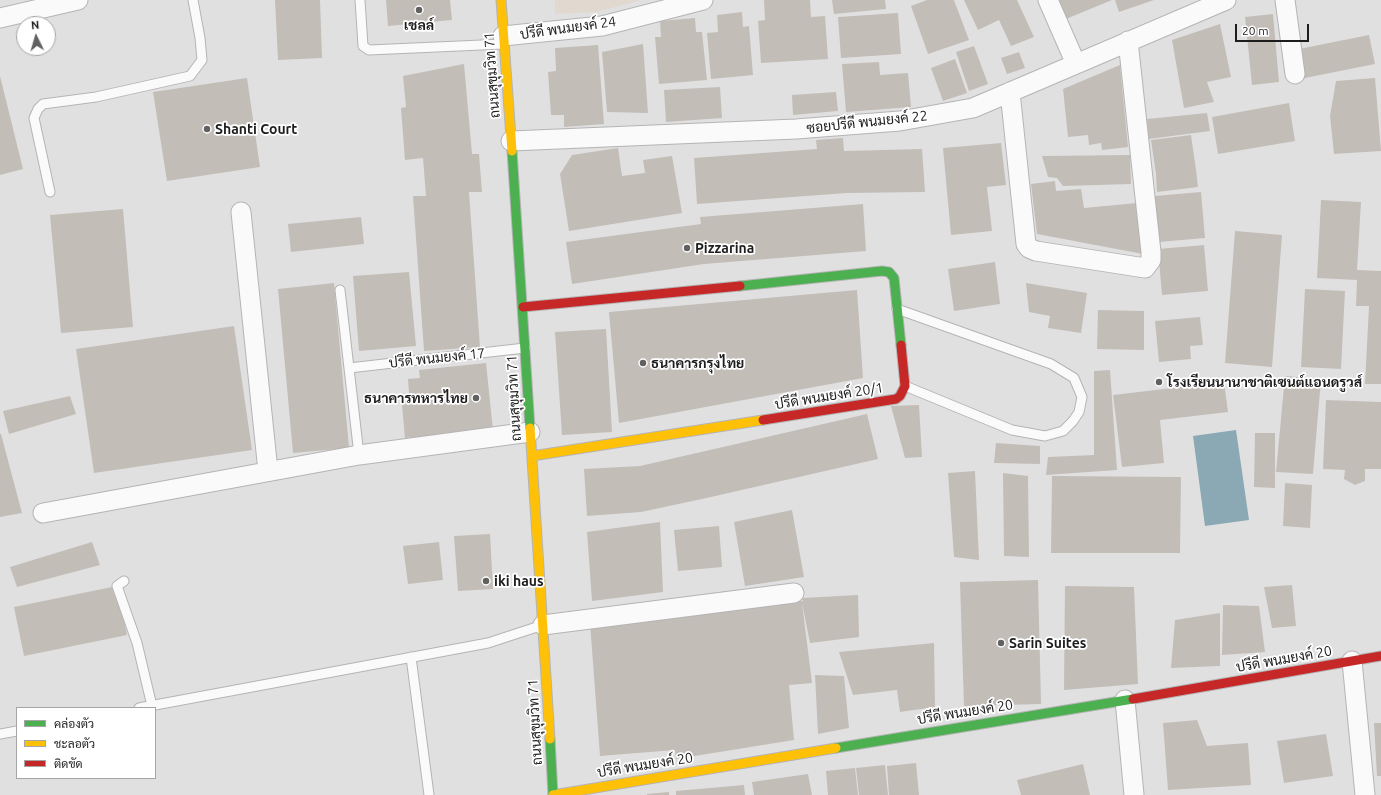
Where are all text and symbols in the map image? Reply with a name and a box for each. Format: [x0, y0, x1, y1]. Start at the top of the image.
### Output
marker: เชลล์ [414, 5, 424, 15]
street label: ปรีดี พนมยงค์ 24 [519, 13, 617, 43]
north arrow [16, 16, 56, 56]
scale bar [1237, 16, 1311, 42]
place label: เชลล์ [404, 17, 434, 33]
text: N [30, 19, 40, 31]
text: 20 m [1242, 24, 1269, 37]
street label: ถนนสุขุมวิท 71 [481, 31, 503, 119]
street label: ซอยปรีดี พนมยงค์ 22 [806, 107, 928, 137]
place label: Shanti Court [215, 121, 297, 137]
marker: Shanti Court [202, 124, 212, 134]
place label: Pizzarina [695, 240, 754, 256]
marker: Pizzarina [682, 243, 692, 253]
street label: ปรีดี พนมยงค์ 17 [388, 345, 486, 371]
street label: ถนนสุขุมวิท 71 [503, 354, 525, 442]
place label: ธนาคารกรุงไทย [651, 355, 744, 371]
marker: ธนาคารกรุงไทย [638, 358, 648, 368]
place label: โรงเรียนนานาชาติเซนต์แอนดรูวส์ [1167, 374, 1362, 390]
marker: โรงเรียนนานาชาติเซนต์แอนดรูวส์ [1154, 377, 1164, 387]
street label: ปรีดี พนมยงค์ 20/1 [773, 379, 885, 413]
place label: ธนาคารทหารไทย [364, 390, 468, 406]
marker: ธนาคารทหารไทย [471, 393, 481, 403]
place label: iki haus [494, 573, 544, 589]
marker: iki haus [481, 576, 491, 586]
place label: Sarin Suites [1009, 635, 1086, 651]
marker: Sarin Suites [996, 638, 1006, 648]
street label: ปรีดี พนมยงค์ 20 [1235, 642, 1333, 676]
street label: ถนนสุขุมวิท 71 [524, 678, 546, 766]
street label: ปรีดี พนมยงค์ 20 [916, 696, 1014, 728]
legend [16, 707, 156, 779]
text: คล่องตัว [54, 717, 94, 730]
text: ชะลอตัว [54, 737, 95, 750]
street label: ปรีดี พนมยงค์ 20 [596, 749, 694, 781]
text: ติดขัด [54, 757, 83, 770]

